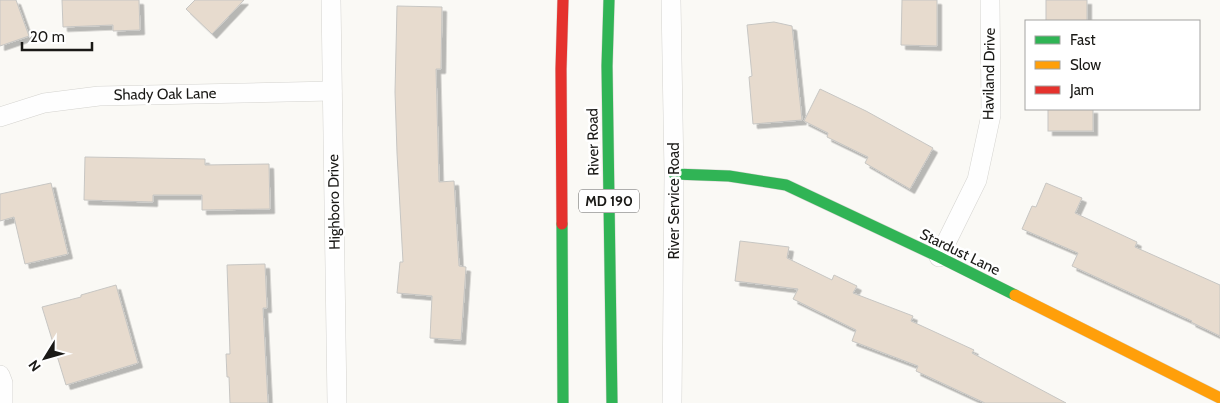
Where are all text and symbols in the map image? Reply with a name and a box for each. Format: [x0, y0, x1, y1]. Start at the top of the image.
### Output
scale bar [22, 20, 92, 52]
legend [1025, 20, 1200, 110]
street label: Haviland Drive [979, 27, 999, 120]
text: 20 m [30, 28, 65, 46]
text: Fast [1070, 31, 1095, 49]
text: Slow [1070, 56, 1101, 74]
text: Jam [1069, 81, 1094, 99]
street label: Shady Oak Lane [113, 84, 217, 104]
street label: River Road [583, 108, 603, 176]
street label: River Service Road [665, 142, 683, 260]
street label: Highboro Drive [324, 154, 344, 250]
road number: MD 190 [579, 190, 639, 212]
street label: Stardust Lane [917, 225, 1003, 279]
north arrow [20, 333, 70, 383]
text: N [24, 356, 45, 375]

